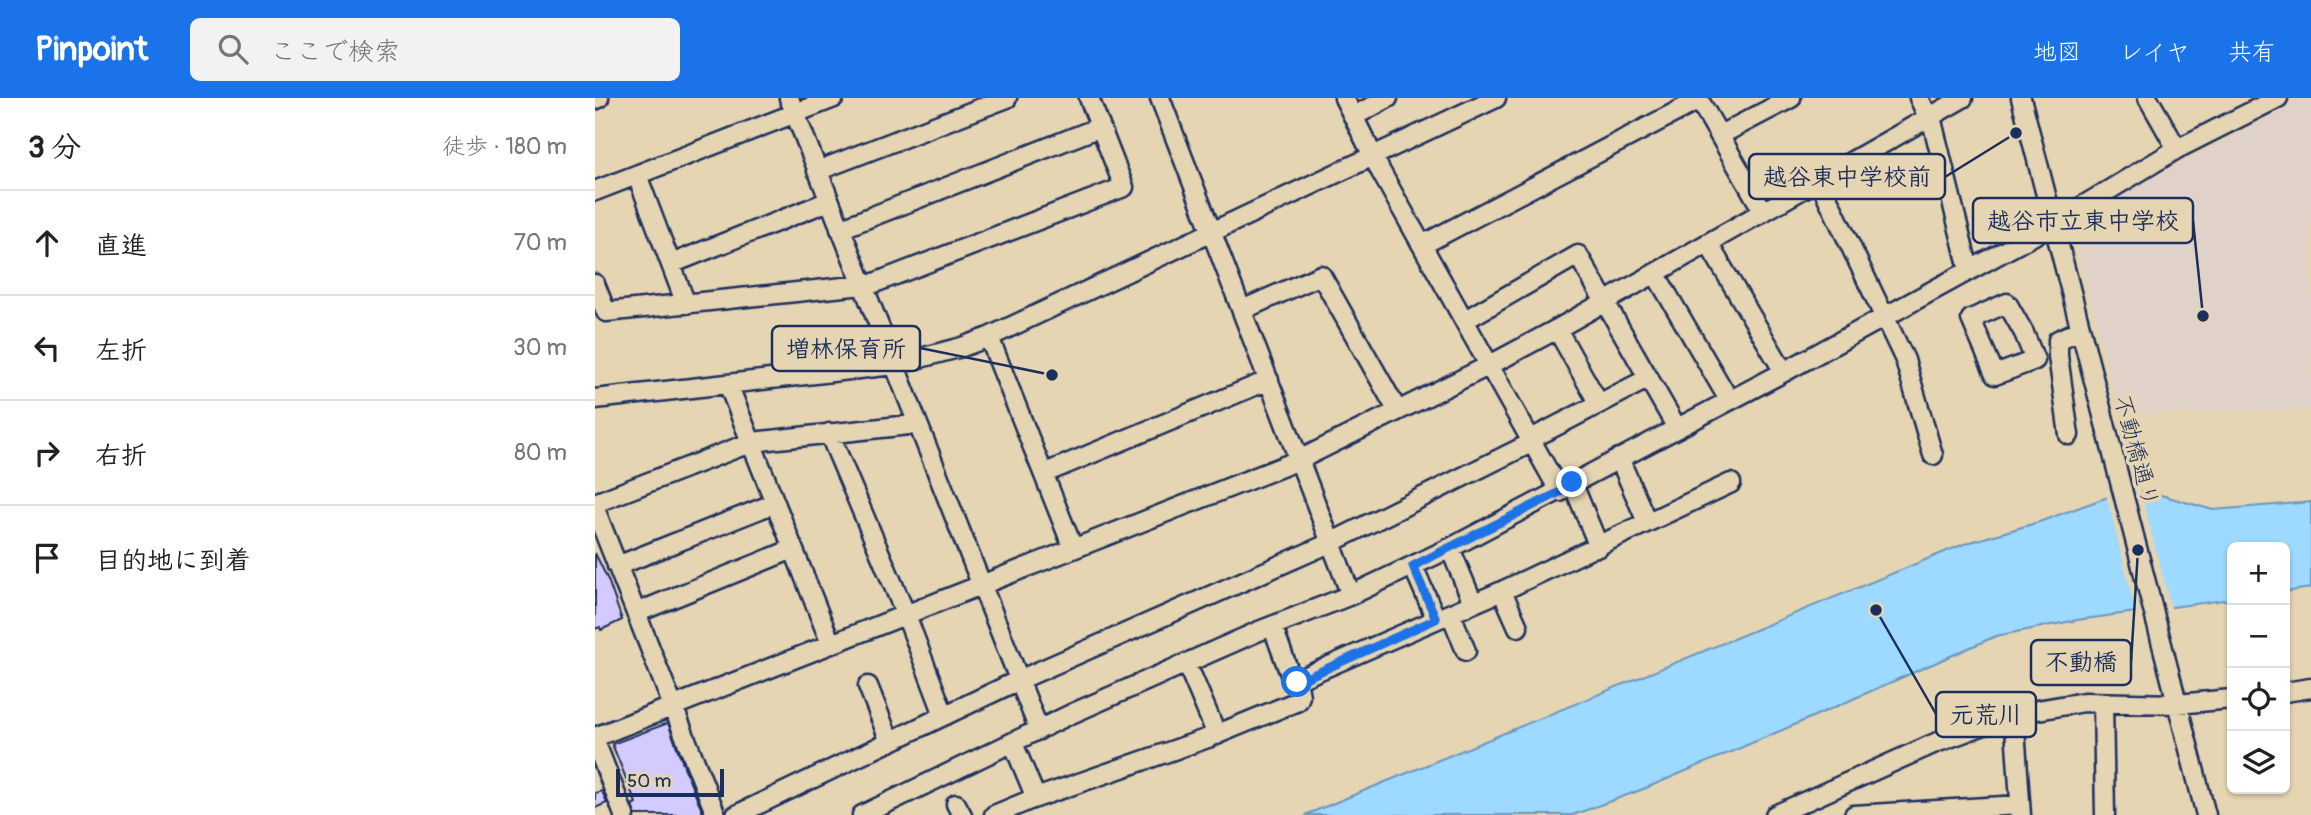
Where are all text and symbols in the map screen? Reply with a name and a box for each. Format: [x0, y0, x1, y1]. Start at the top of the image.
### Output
search box [190, 18, 680, 81]
text: Pinpoint [35, 29, 148, 70]
icon: search [214, 30, 252, 68]
text: ここで検索 [270, 36, 400, 68]
text: 地図 [2033, 38, 2081, 67]
text: レイヤ [2119, 38, 2190, 67]
text: 共有 [2228, 38, 2276, 67]
text: 3 分 [28, 129, 81, 166]
text: 徒歩 · 180 m [442, 132, 567, 161]
callout: 越谷東中学校前 [1749, 154, 1945, 199]
text: 越谷東中学校前 [1763, 163, 1931, 192]
callout: 越谷市立東中学校 [1973, 198, 2193, 243]
text: 越谷市立東中学校 [1987, 207, 2179, 236]
icon: ahead [28, 224, 66, 262]
text: 70 m [514, 228, 567, 257]
text: 直進 [95, 230, 147, 262]
callout: 増林保育所 [772, 326, 920, 371]
icon: left [28, 329, 66, 367]
text: 30 m [513, 333, 567, 362]
text: 左折 [95, 335, 147, 367]
text: 増林保育所 [786, 335, 906, 364]
street label: 不動橋通り [2108, 392, 2165, 510]
icon: right [28, 434, 66, 472]
text: 80 m [514, 438, 567, 467]
text: 右折 [95, 440, 147, 472]
route end [1556, 466, 1587, 497]
icon: arrive [28, 539, 66, 577]
map controls [2227, 542, 2290, 794]
button: + [2227, 542, 2290, 605]
text: 目的地に到着 [95, 545, 251, 577]
button: − [2227, 605, 2290, 668]
callout: 不動橋 [2031, 640, 2131, 685]
text: 不動橋 [2045, 648, 2117, 677]
route start [1281, 666, 1312, 697]
button: locate [2227, 668, 2290, 731]
callout: 元荒川 [1936, 692, 2036, 737]
text: 元荒川 [1950, 701, 2022, 730]
button: layers [2227, 731, 2290, 794]
scale bar [616, 766, 725, 798]
text: 50 m [627, 769, 671, 793]

